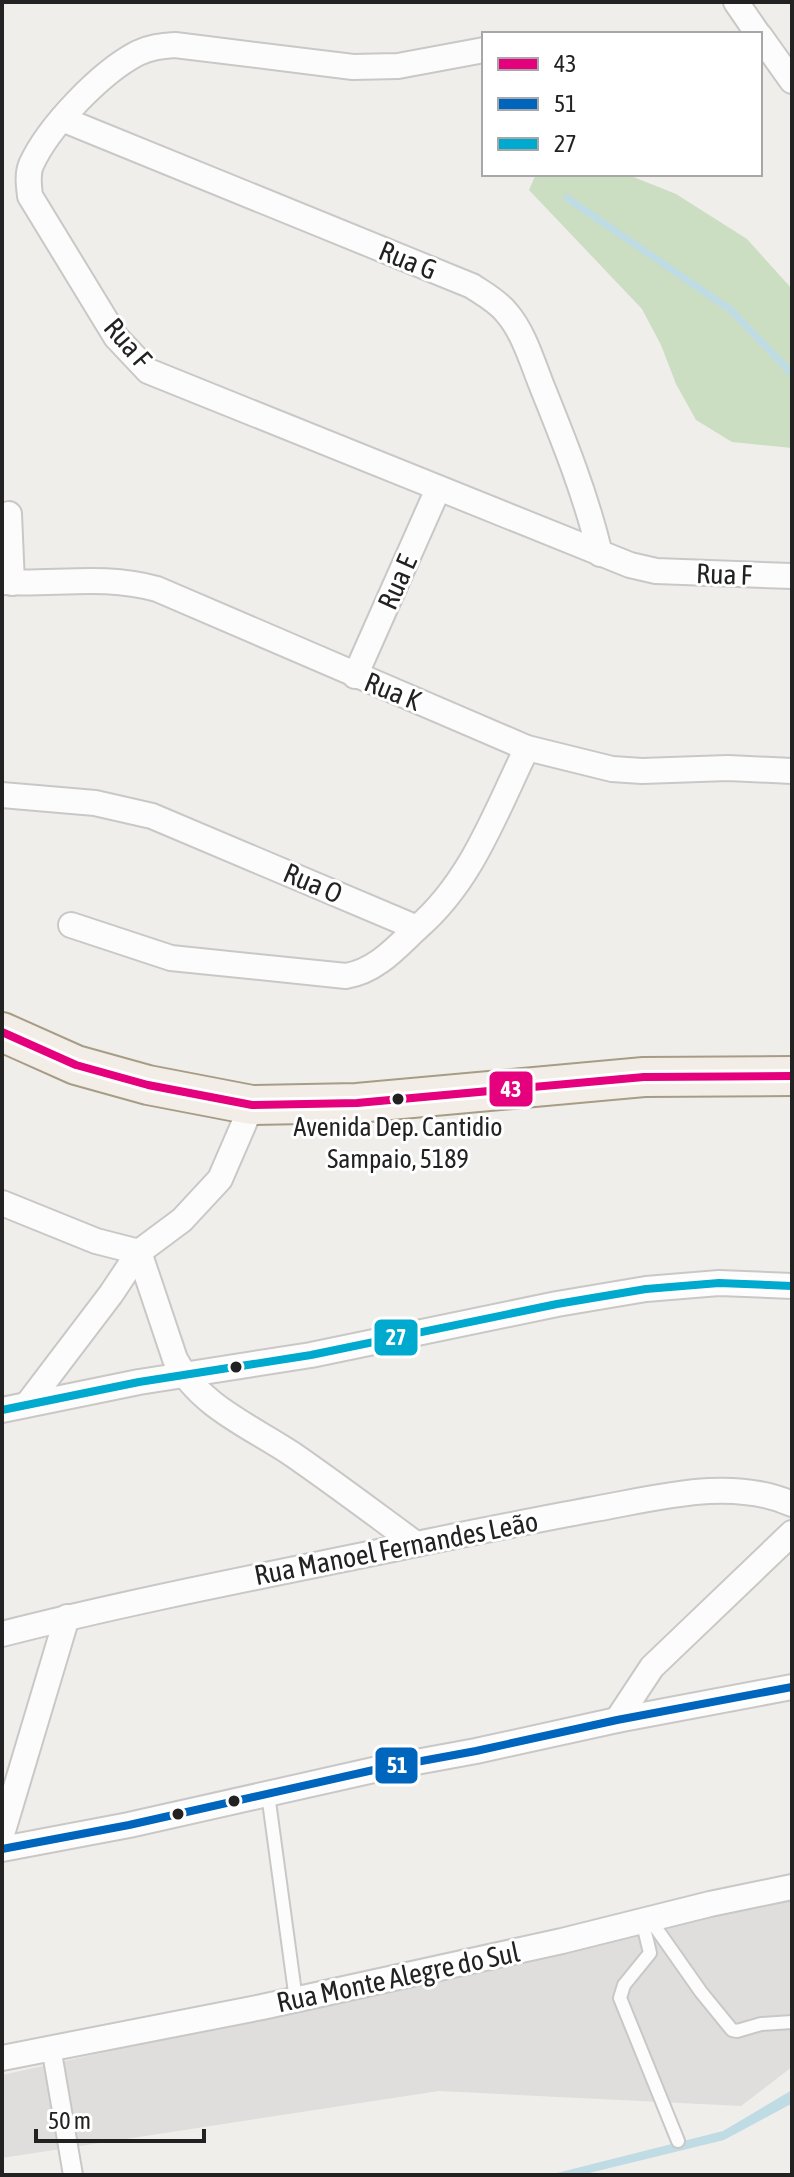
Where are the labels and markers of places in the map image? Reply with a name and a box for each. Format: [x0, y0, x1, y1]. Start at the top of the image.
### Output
marker: Avenida Dep. Cantidio Sampaio, 5189 [390, 1091, 406, 1107]
place label: Avenida Dep. Cantidio Sampaio, 5189 [294, 1112, 502, 1174]
unlabelled marker [228, 1359, 244, 1375]
unlabelled marker [226, 1793, 242, 1809]
unlabelled marker [170, 1806, 186, 1822]

